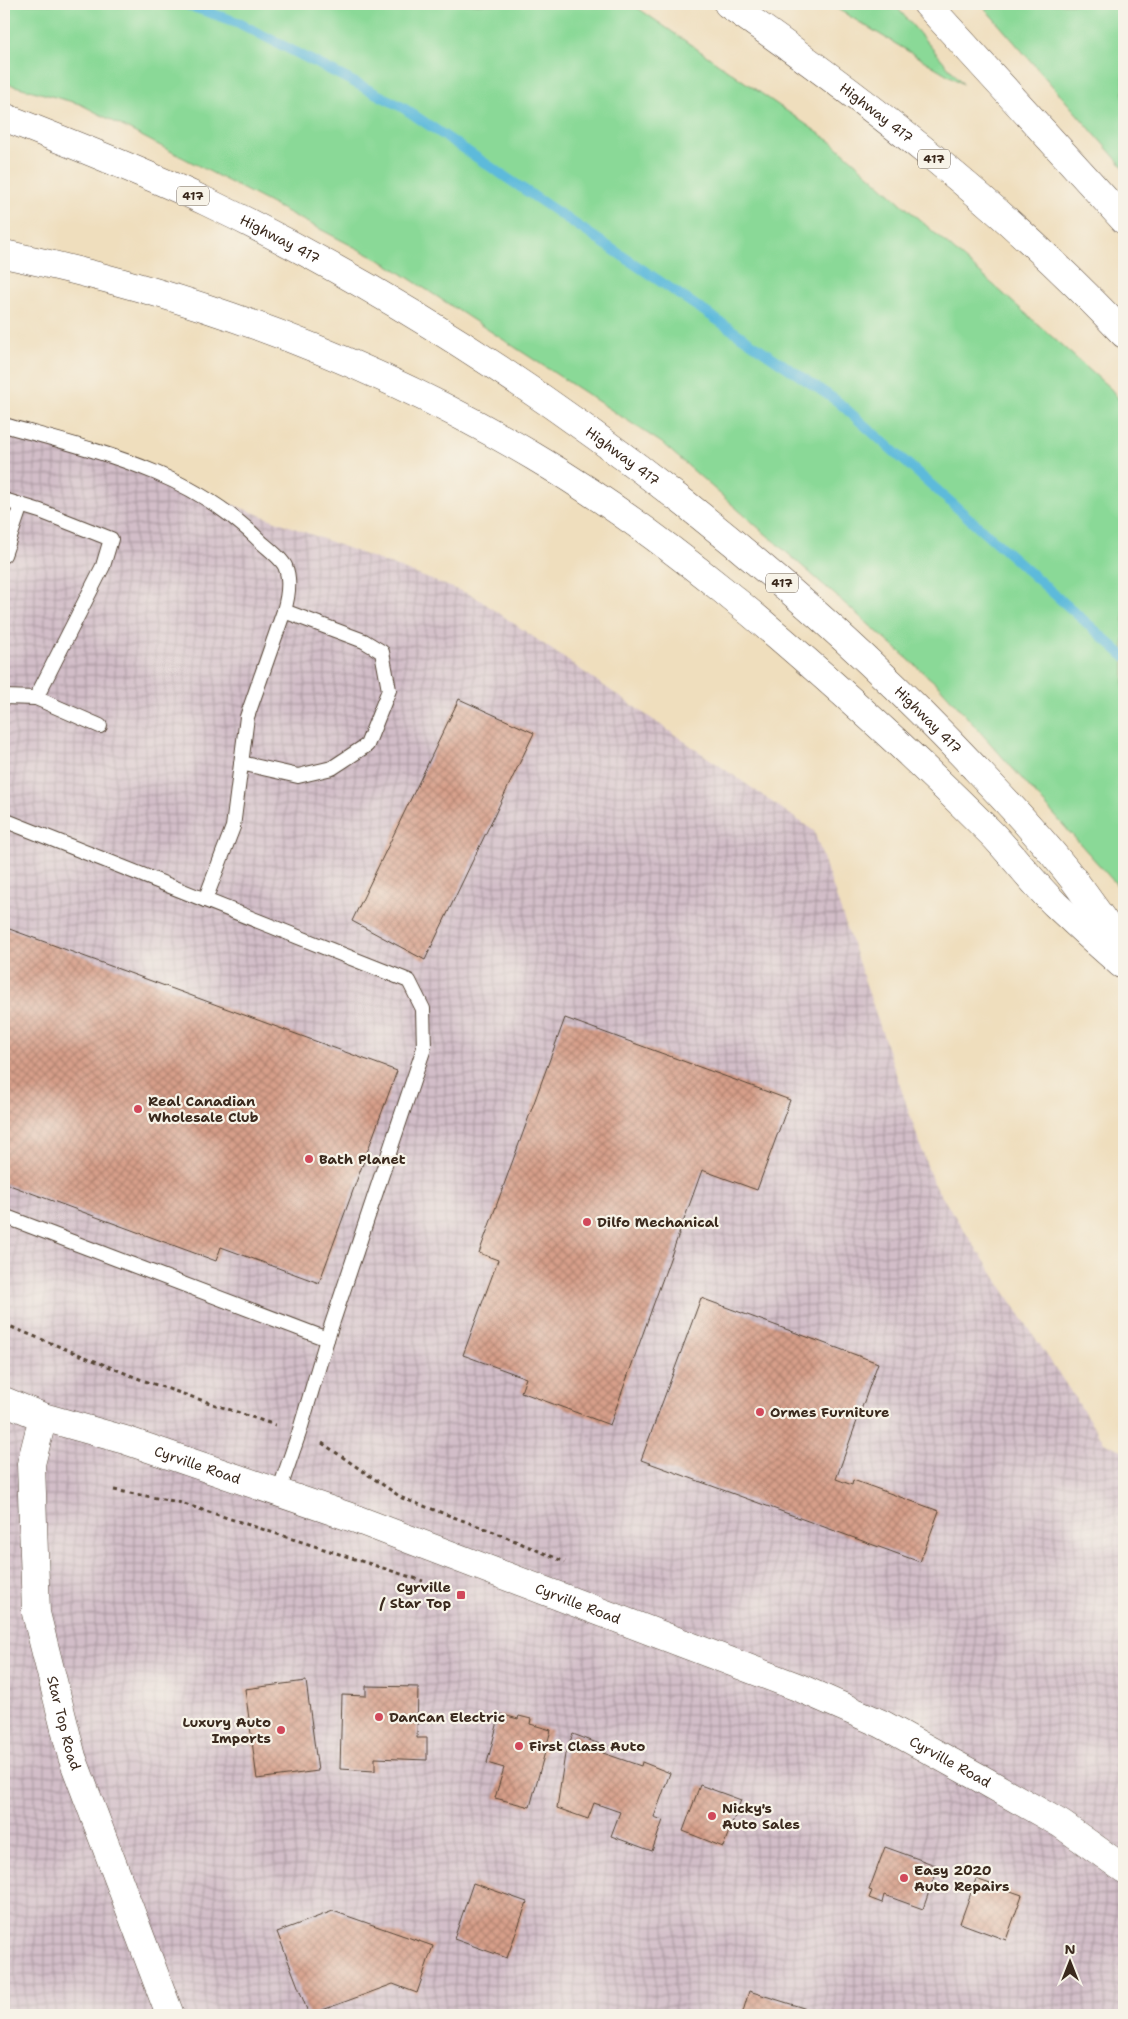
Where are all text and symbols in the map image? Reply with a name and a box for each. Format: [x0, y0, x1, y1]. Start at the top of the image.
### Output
street label: Highway 417 [836, 79, 917, 147]
road number: 417 [918, 150, 950, 168]
road number: 417 [177, 187, 209, 206]
street label: Highway 417 [237, 211, 323, 268]
street label: Highway 417 [582, 423, 663, 490]
road number: 417 [766, 574, 798, 592]
street label: Highway 417 [891, 682, 966, 757]
place label: Real Canadian Wholesale Club [148, 1092, 259, 1126]
marker: Real Canadian Wholesale Club [132, 1103, 144, 1115]
place label: Bath Planet [319, 1150, 406, 1168]
marker: Bath Planet [303, 1153, 315, 1165]
place label: Dilfo Mechanical [597, 1213, 719, 1231]
marker: Dilfo Mechanical [581, 1216, 593, 1228]
place label: Ormes Furniture [770, 1403, 890, 1421]
marker: Ormes Furniture [754, 1406, 766, 1418]
street label: Cyrville Road [152, 1442, 243, 1488]
place label: Cyrville / Star Top [379, 1578, 451, 1612]
street label: Cyrville Road [533, 1579, 623, 1628]
marker: Cyrville / Star Top [455, 1589, 467, 1601]
street label: Star Top Road [43, 1674, 85, 1773]
place label: DanCan Electric [389, 1708, 505, 1726]
marker: DanCan Electric [373, 1711, 385, 1723]
place label: Luxury Auto Imports [182, 1713, 271, 1747]
marker: Luxury Auto Imports [275, 1724, 287, 1736]
street label: Cyrville Road [906, 1732, 994, 1791]
place label: First Class Auto [529, 1737, 645, 1755]
marker: First Class Auto [513, 1740, 525, 1752]
place label: Nicky's Auto Sales [722, 1799, 800, 1833]
marker: Nicky's Auto Sales [706, 1810, 718, 1822]
place label: Easy 2020 Auto Repairs [914, 1861, 1009, 1895]
marker: Easy 2020 Auto Repairs [898, 1872, 910, 1884]
north arrow [1046, 1936, 1096, 1986]
text: N [1064, 1940, 1076, 1958]

